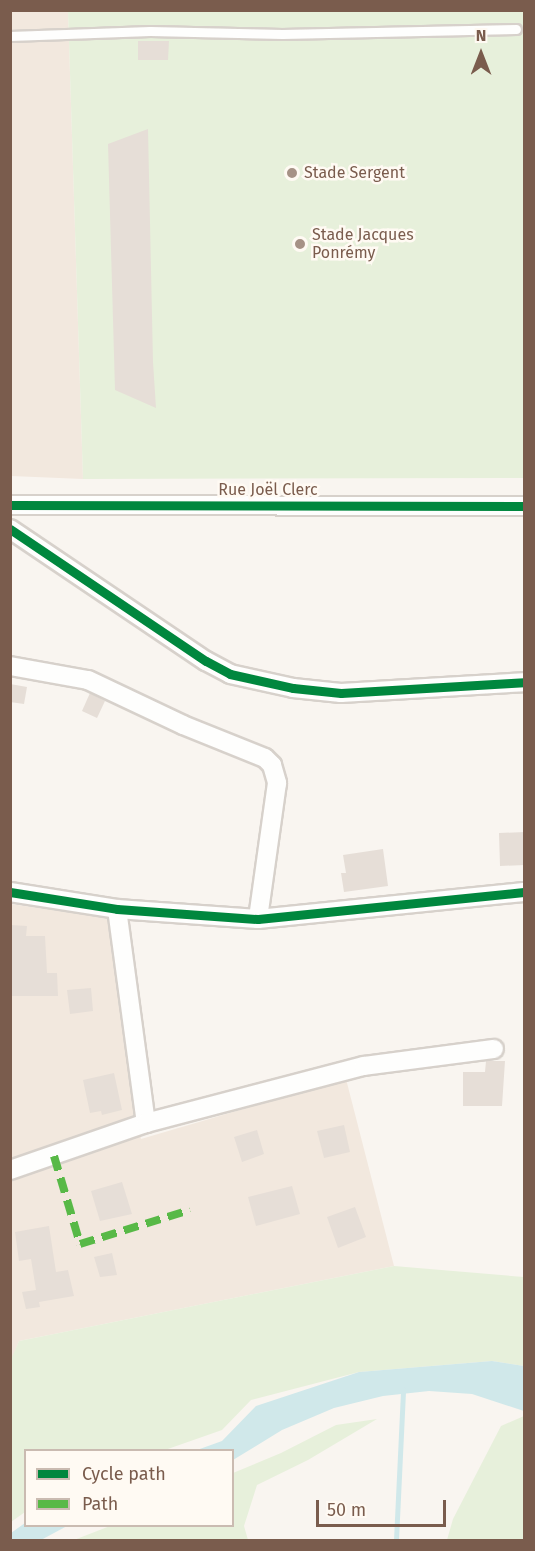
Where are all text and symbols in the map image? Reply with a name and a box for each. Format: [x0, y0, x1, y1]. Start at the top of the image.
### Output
north arrow [451, 24, 511, 84]
text: N [476, 26, 486, 45]
place label: Stade Sergent [304, 163, 405, 183]
marker: Stade Sergent [285, 166, 299, 180]
place label: Stade Jacques Ponrémy [312, 225, 414, 263]
marker: Stade Jacques Ponrémy [293, 237, 307, 251]
street label: Rue Joël Clerc [218, 480, 318, 500]
legend [24, 1449, 234, 1527]
text: Cycle path [82, 1463, 166, 1485]
scale bar [319, 1488, 450, 1526]
text: Path [82, 1493, 118, 1515]
text: 50 m [327, 1499, 366, 1521]

